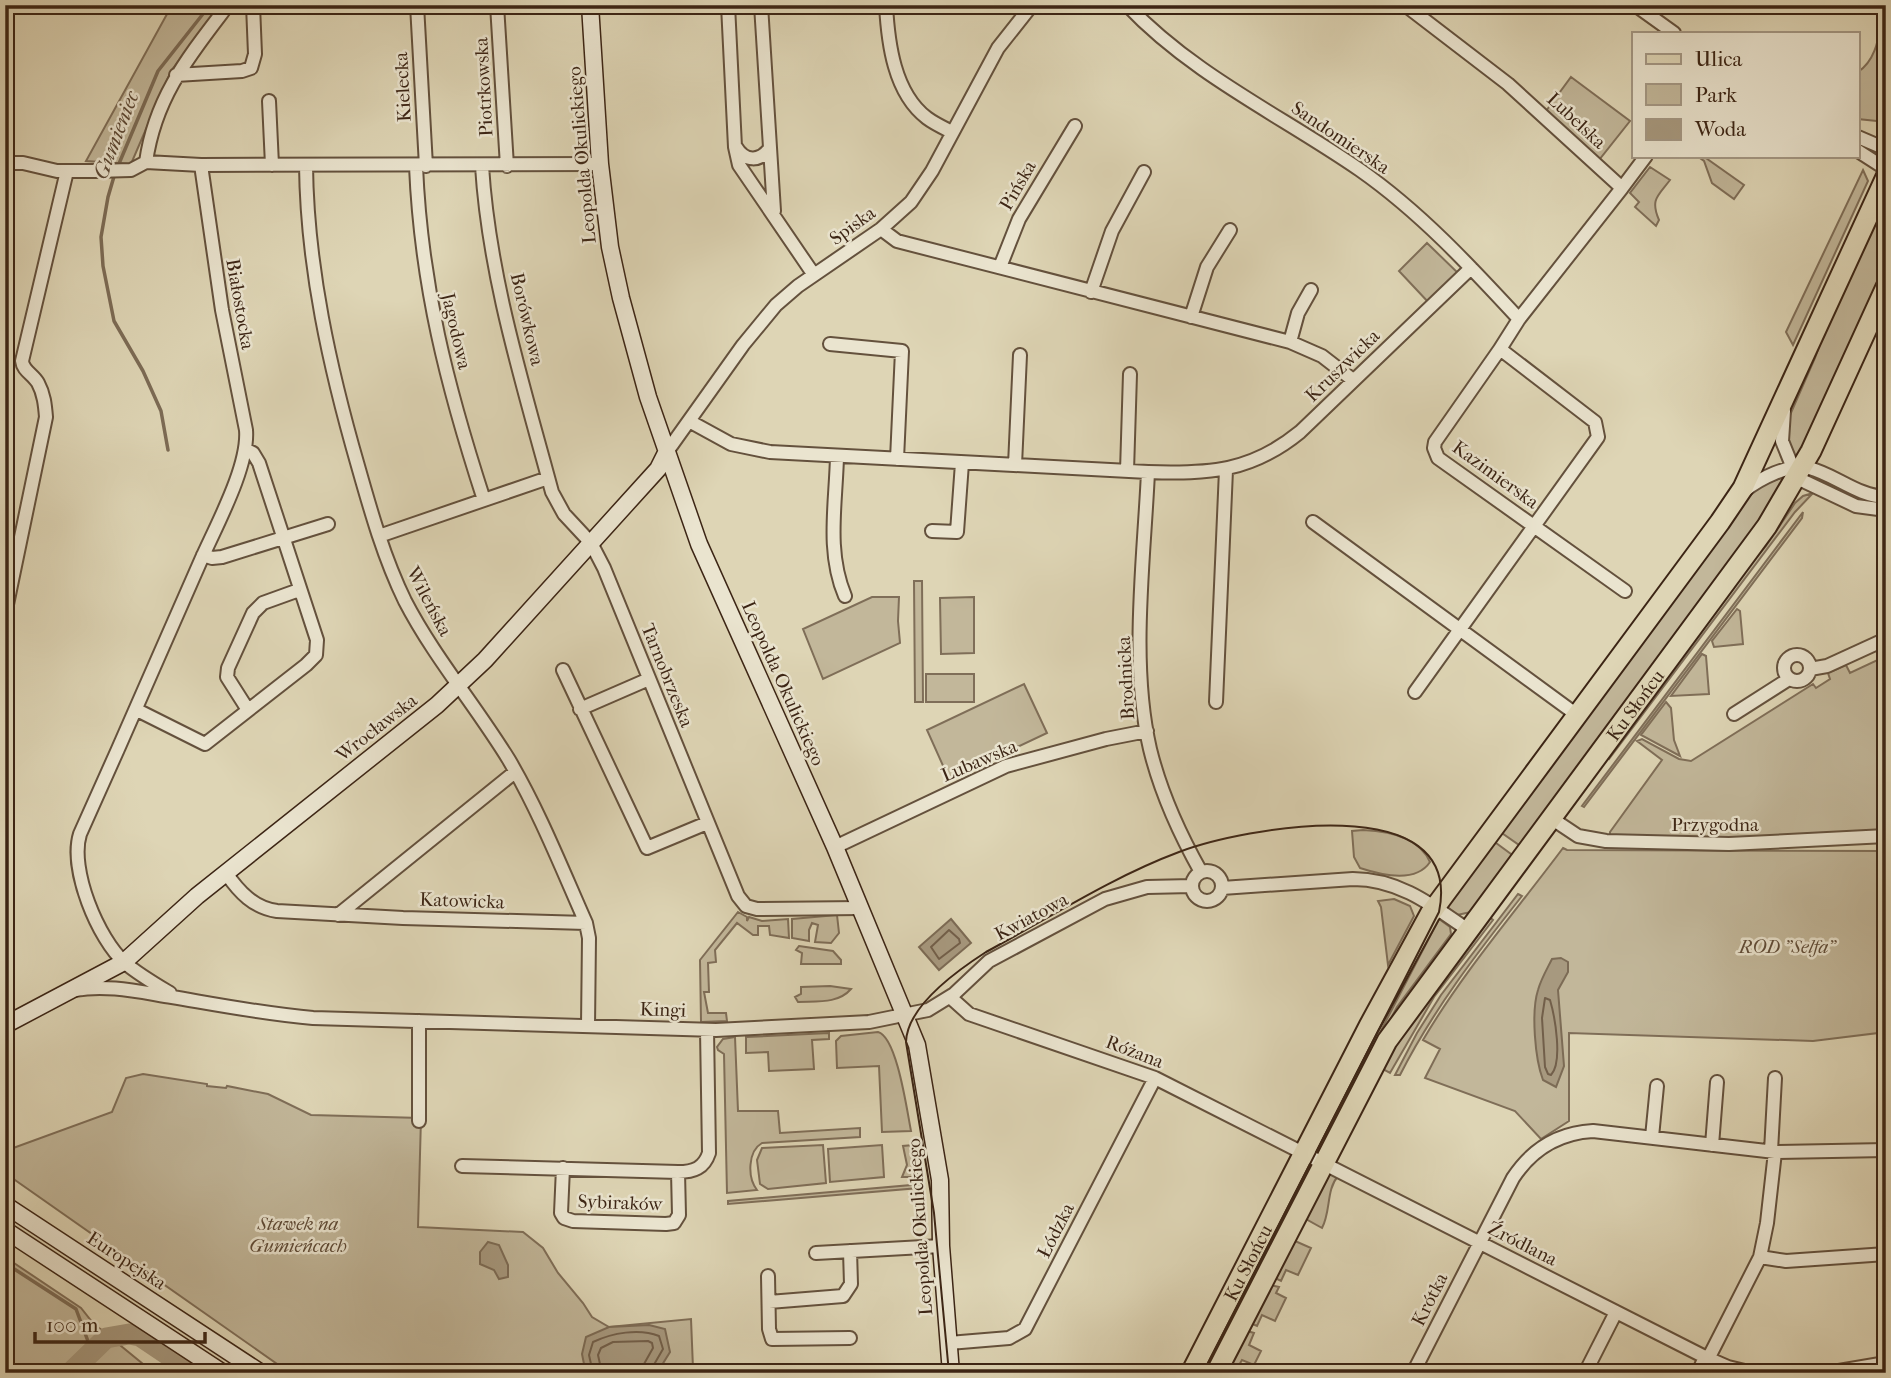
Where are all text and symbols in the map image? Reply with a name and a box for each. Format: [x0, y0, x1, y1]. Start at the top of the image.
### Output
legend [1632, 32, 1860, 158]
street label: Piotrkowska [470, 36, 498, 137]
text: Ulica [1695, 47, 1742, 71]
street label: Kielecka [390, 51, 416, 122]
street label: Leopolda Okulickiego [563, 65, 601, 244]
text: Park [1695, 83, 1737, 107]
water label: Gumieniec [88, 86, 144, 183]
street label: Lubelska [1542, 88, 1610, 154]
street label: Sandomierska [1287, 97, 1394, 179]
text: Woda [1694, 117, 1746, 141]
street label: Pińska [995, 157, 1041, 214]
street label: Spiska [825, 202, 880, 250]
street label: Białostocka [221, 257, 259, 351]
street label: Borówkowa [506, 271, 548, 368]
street label: Jagodowa [436, 289, 476, 372]
street label: Kruszwicka [1301, 325, 1385, 407]
street label: Kazimierska [1448, 436, 1543, 514]
street label: Wileńska [401, 562, 457, 640]
street label: Leopolda Okulickiego [737, 598, 829, 769]
street label: Tarnobrzeska [636, 620, 698, 731]
street label: Brodnicka [1113, 635, 1139, 720]
street label: Ku Słońcu [1602, 666, 1669, 745]
street label: Wrocławska [331, 689, 422, 767]
street label: Lubawska [938, 735, 1021, 787]
street label: Przygodna [1671, 814, 1759, 836]
street label: Kwiatowa [991, 888, 1072, 945]
street label: Katowicka [419, 889, 505, 913]
park label: ROD "Selfa" [1737, 936, 1837, 958]
street label: Kingi [639, 998, 687, 1022]
street label: Różana [1103, 1031, 1167, 1073]
street label: Leopolda Okulickiego [903, 1137, 937, 1316]
street label: Sybiraków [577, 1191, 664, 1216]
street label: Łódzka [1033, 1199, 1079, 1261]
park label: Stawek na Gumieńcach [249, 1213, 347, 1257]
street label: Źródlana [1484, 1217, 1561, 1271]
street label: Ku Słońcu [1220, 1221, 1277, 1305]
street label: Europejska [83, 1227, 170, 1295]
street label: Krótka [1407, 1269, 1453, 1330]
scale bar [35, 1301, 205, 1345]
text: 100 m [46, 1313, 99, 1337]

